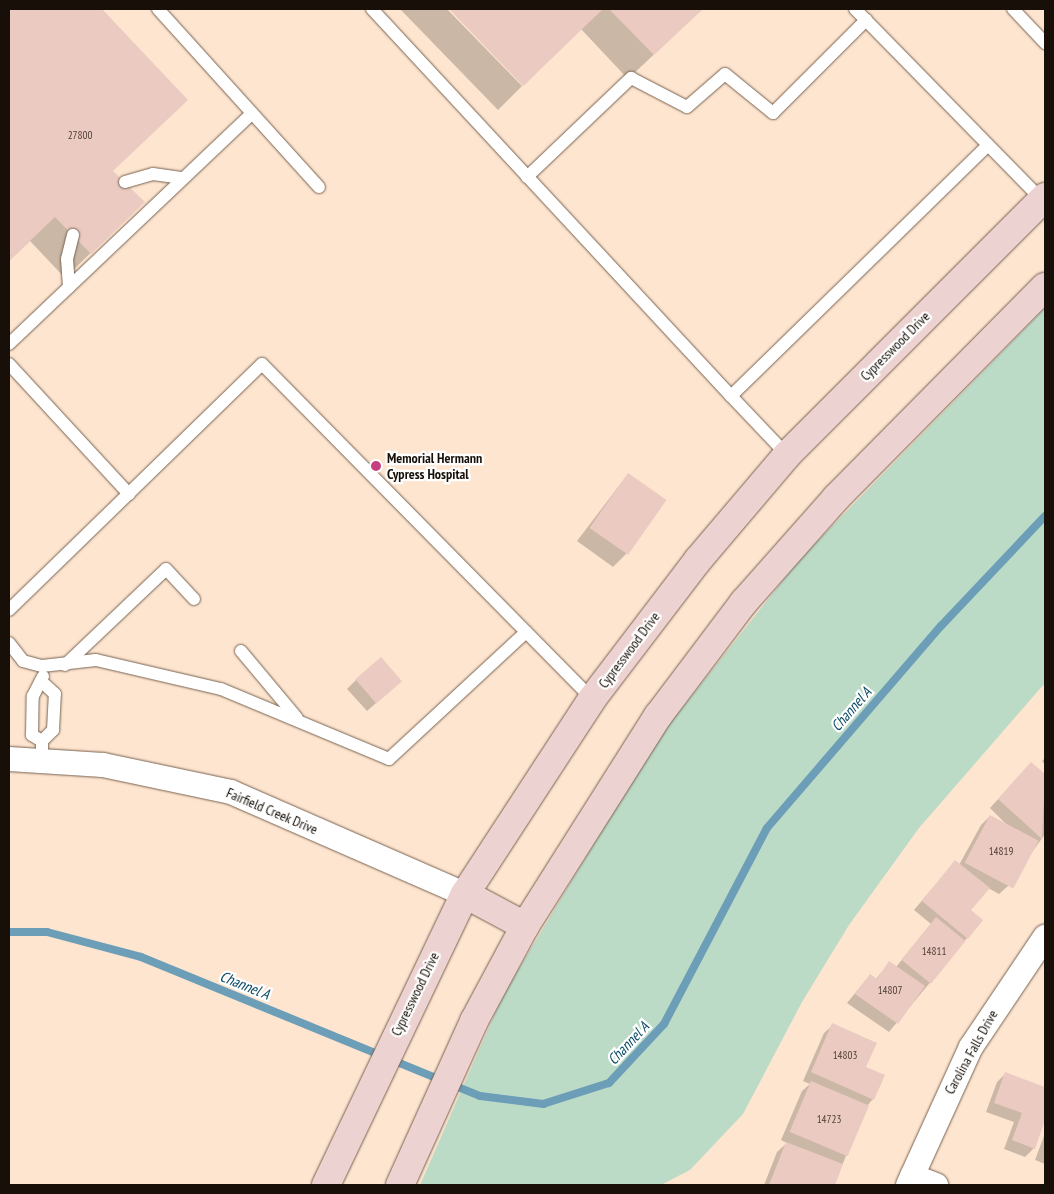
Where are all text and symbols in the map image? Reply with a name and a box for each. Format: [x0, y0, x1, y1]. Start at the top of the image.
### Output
house number: 27800 [68, 128, 92, 142]
street label: Cypresswood Drive [857, 308, 933, 384]
place label: Memorial Hermann Cypress Hospital [387, 450, 482, 482]
marker: Memorial Hermann Cypress Hospital [369, 459, 383, 473]
street label: Cypresswood Drive [595, 609, 663, 691]
water label: Channel A [827, 683, 875, 735]
street label: Fairfield Creek Drive [224, 784, 320, 838]
house number: 14819 [989, 844, 1013, 858]
house number: 14811 [922, 944, 946, 958]
street label: Cypresswood Drive [387, 949, 443, 1039]
water label: Channel A [217, 967, 273, 1003]
house number: 14807 [878, 983, 902, 997]
street label: Carolina Falls Drive [941, 1007, 1001, 1097]
water label: Channel A [603, 1018, 653, 1068]
house number: 14803 [833, 1048, 857, 1062]
house number: 14723 [817, 1112, 841, 1126]

